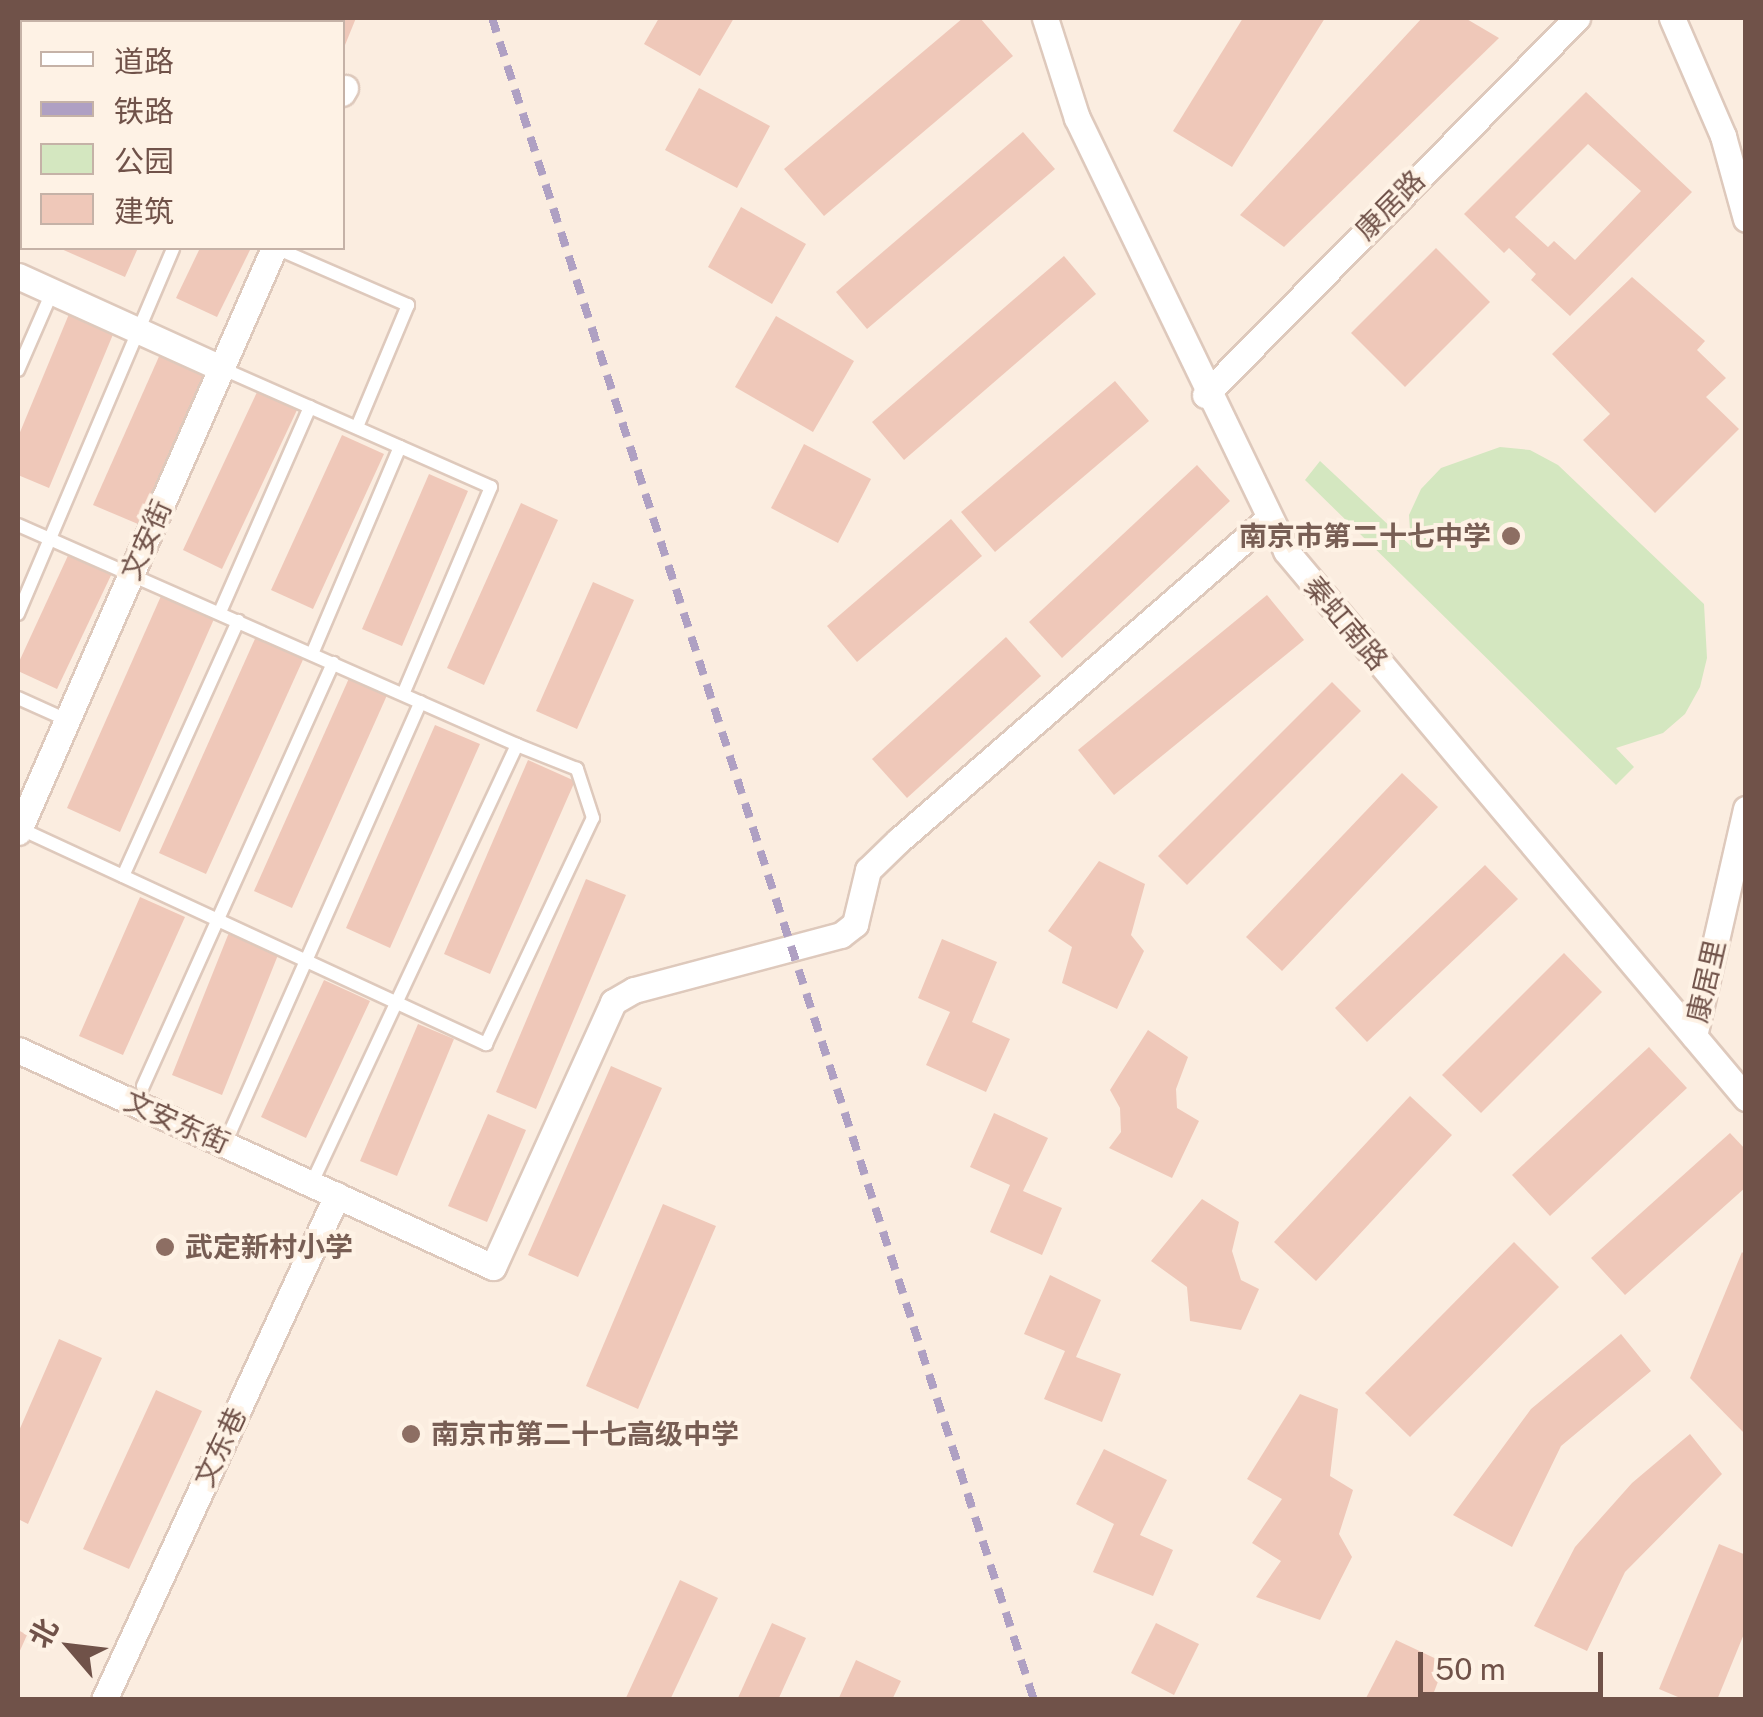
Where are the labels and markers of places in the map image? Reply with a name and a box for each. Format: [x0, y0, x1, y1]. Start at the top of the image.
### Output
place label: 南京市第二十七中学 [1239, 519, 1491, 553]
marker: 南京市第二十七中学 [1500, 525, 1522, 547]
place label: 武定新村小学 [185, 1230, 353, 1264]
marker: 武定新村小学 [154, 1236, 176, 1258]
place label: 南京市第二十七高级中学 [431, 1417, 739, 1451]
marker: 南京市第二十七高级中学 [400, 1423, 422, 1445]

